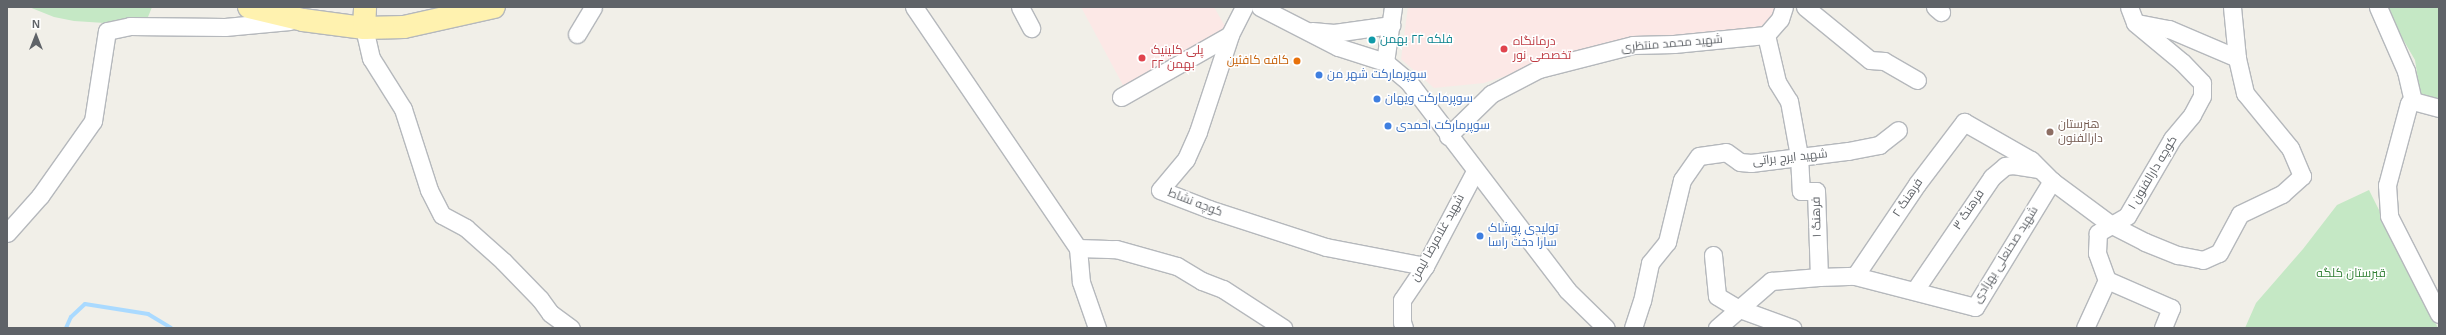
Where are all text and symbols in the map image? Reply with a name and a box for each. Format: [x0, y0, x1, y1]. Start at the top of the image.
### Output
north arrow [16, 16, 56, 56]
text: N [32, 18, 40, 30]
street label: شهید محمد منتظری [1621, 32, 1723, 56]
place label: فلکه ۲۲ بهمن [1380, 33, 1453, 47]
marker: فلکه ۲۲ بهمن [1367, 35, 1377, 45]
place label: درمانگاه تخصصی نور [1513, 35, 1571, 63]
marker: درمانگاه تخصصی نور [1498, 43, 1510, 55]
place label: پلی کلینیک ۲۲ بهمن [1151, 44, 1203, 72]
marker: پلی کلینیک ۲۲ بهمن [1136, 52, 1148, 64]
place label: کافه کافئین [1227, 54, 1289, 68]
marker: کافه کافئین [1292, 56, 1302, 66]
place label: سوپرمارکت شهر من [1327, 68, 1427, 82]
marker: سوپرمارکت شهر من [1314, 70, 1324, 80]
place label: سوپرمارکت ویهان [1385, 92, 1473, 106]
marker: سوپرمارکت ویهان [1372, 94, 1382, 104]
place label: هنرستان دارالفنون [2058, 118, 2103, 146]
place label: سوپرمارکت احمدی [1396, 119, 1490, 133]
marker: سوپرمارکت احمدی [1383, 121, 1393, 131]
marker: هنرستان دارالفنون [2045, 127, 2055, 137]
street label: کوچه دارالفنون ۱ [2125, 134, 2181, 212]
street label: شهید ایرج براتی [1752, 147, 1828, 169]
street label: فرهنگ ۲ [1890, 176, 1926, 220]
street label: کوچه نشاط [1166, 186, 1224, 220]
street label: فرهنگ ۳ [1950, 187, 1988, 233]
street label: شهید غلامرضا لیمن [1408, 192, 1468, 284]
street label: فرهنگ ۱ [1809, 196, 1825, 238]
street label: شهید صحنعلی بهزادی [1970, 204, 2042, 306]
place label: تولیدی پوشاک سارا دخت راسا [1488, 222, 1558, 250]
marker: تولیدی پوشاک سارا دخت راسا [1475, 231, 1485, 241]
park label: قبرستان کلگه [2316, 267, 2386, 281]

